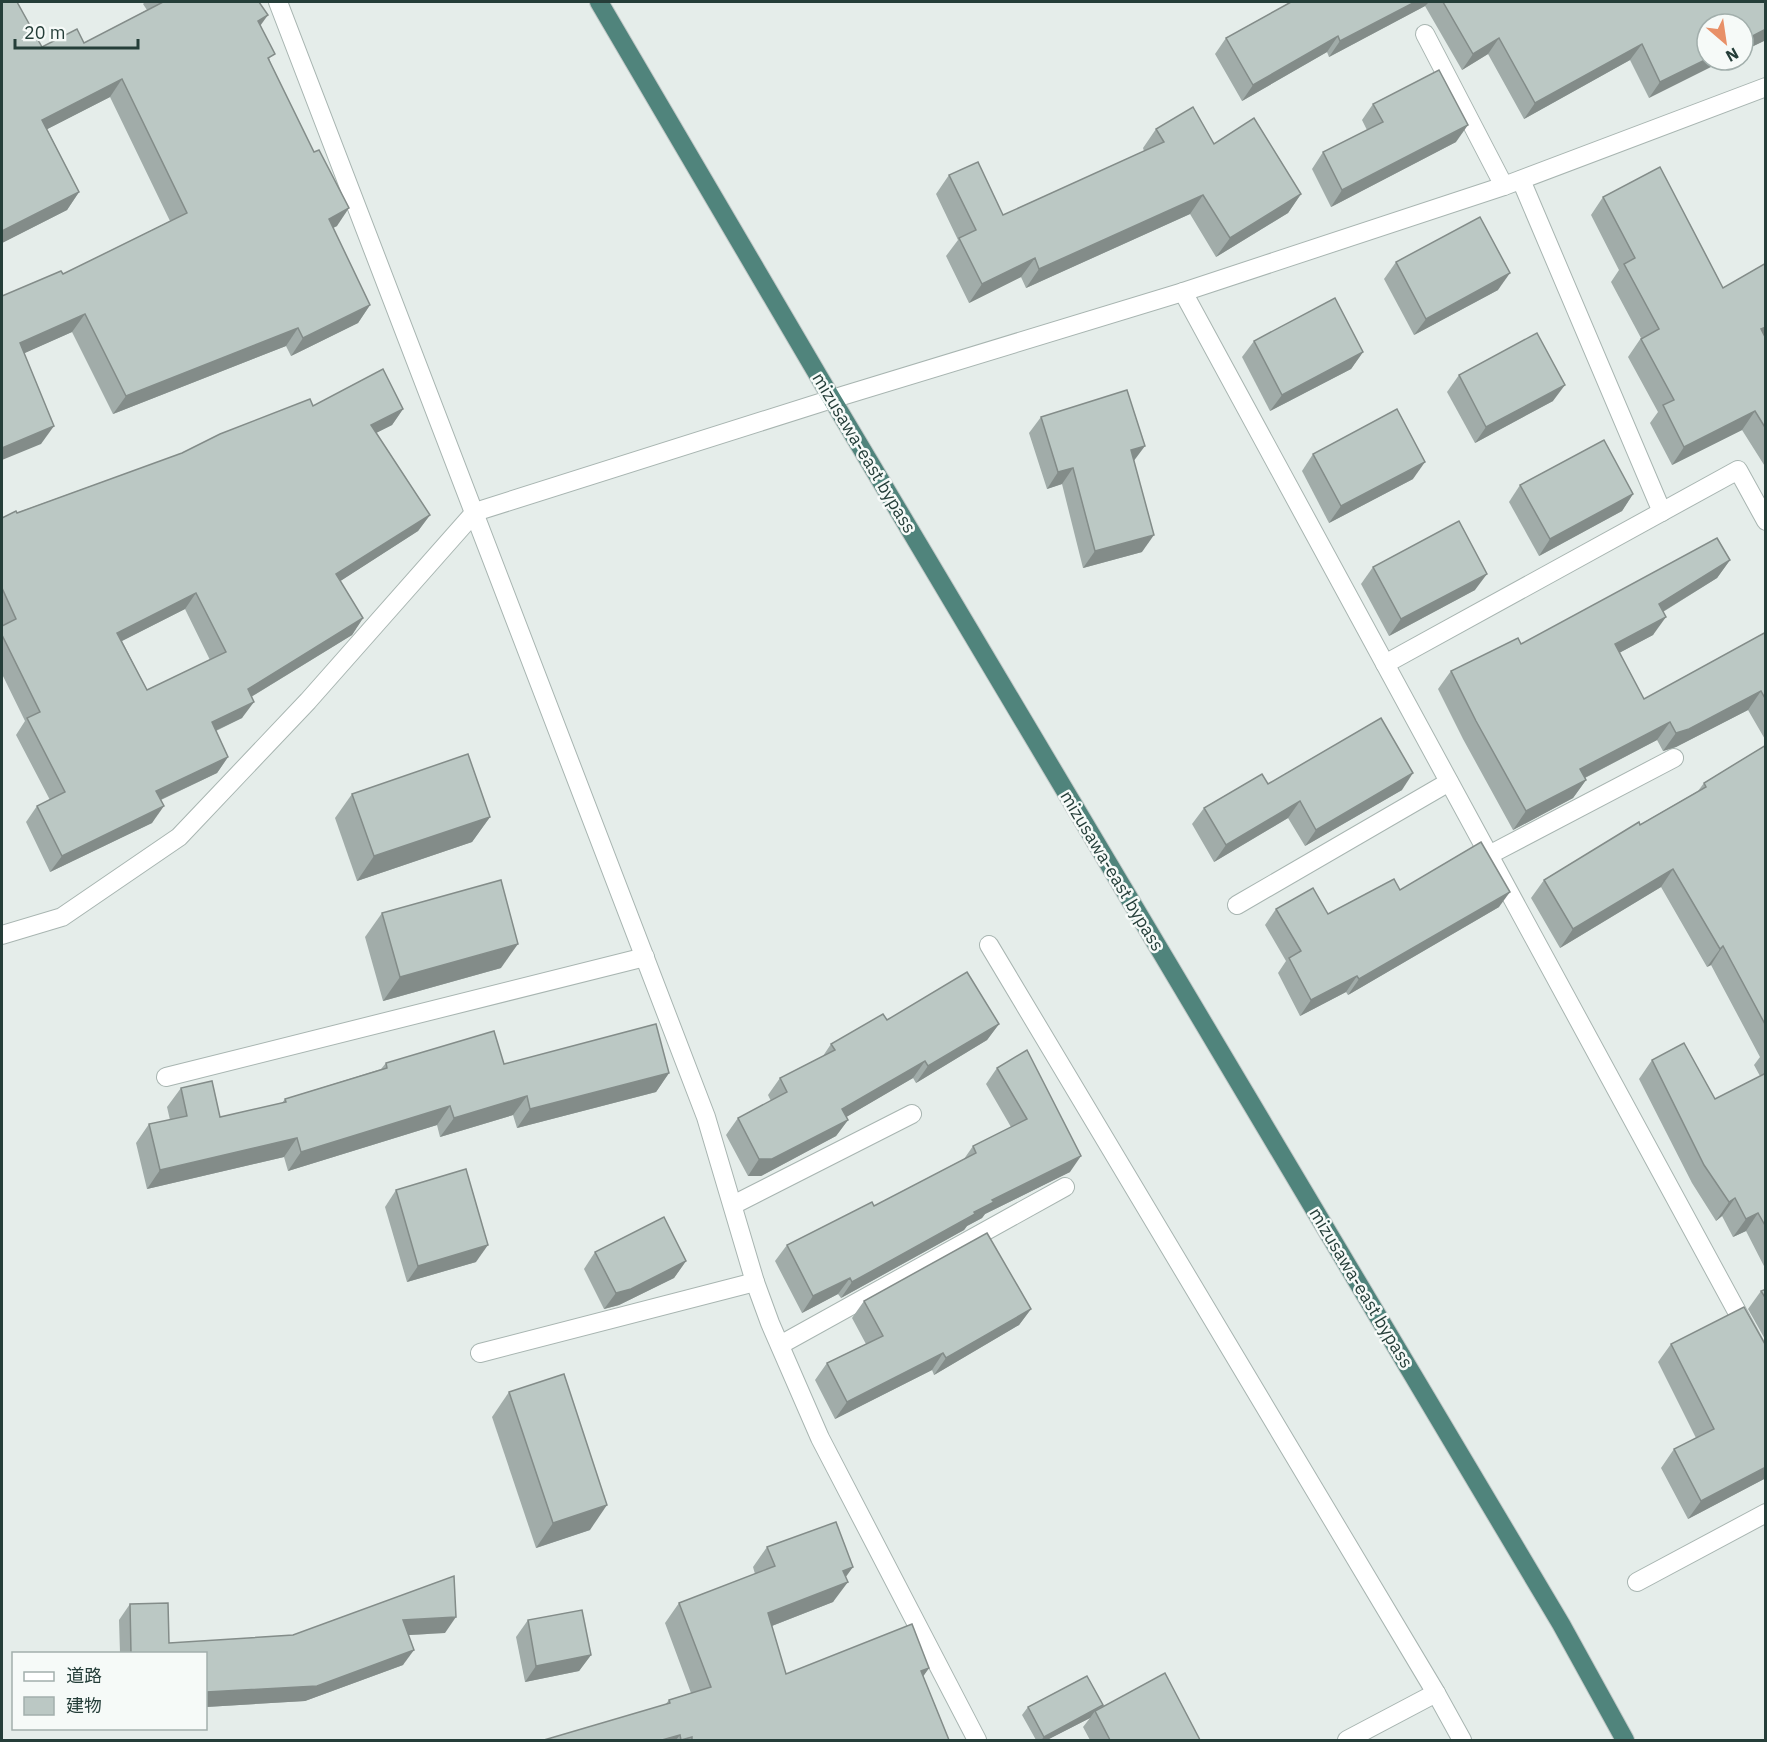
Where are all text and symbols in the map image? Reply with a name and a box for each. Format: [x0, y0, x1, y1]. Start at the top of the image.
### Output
scale bar [15, 12, 138, 50]
north arrow [1695, 12, 1755, 72]
text: 20 m [24, 21, 66, 44]
text: N [1722, 44, 1742, 67]
street label: mizusawa-east bypass [807, 368, 921, 537]
street label: mizusawa-east bypass [1055, 786, 1169, 955]
street label: mizusawa-east bypass [1304, 1203, 1418, 1372]
legend [12, 1652, 207, 1730]
text: 道路 [66, 1664, 102, 1687]
text: 建物 [66, 1694, 102, 1717]

